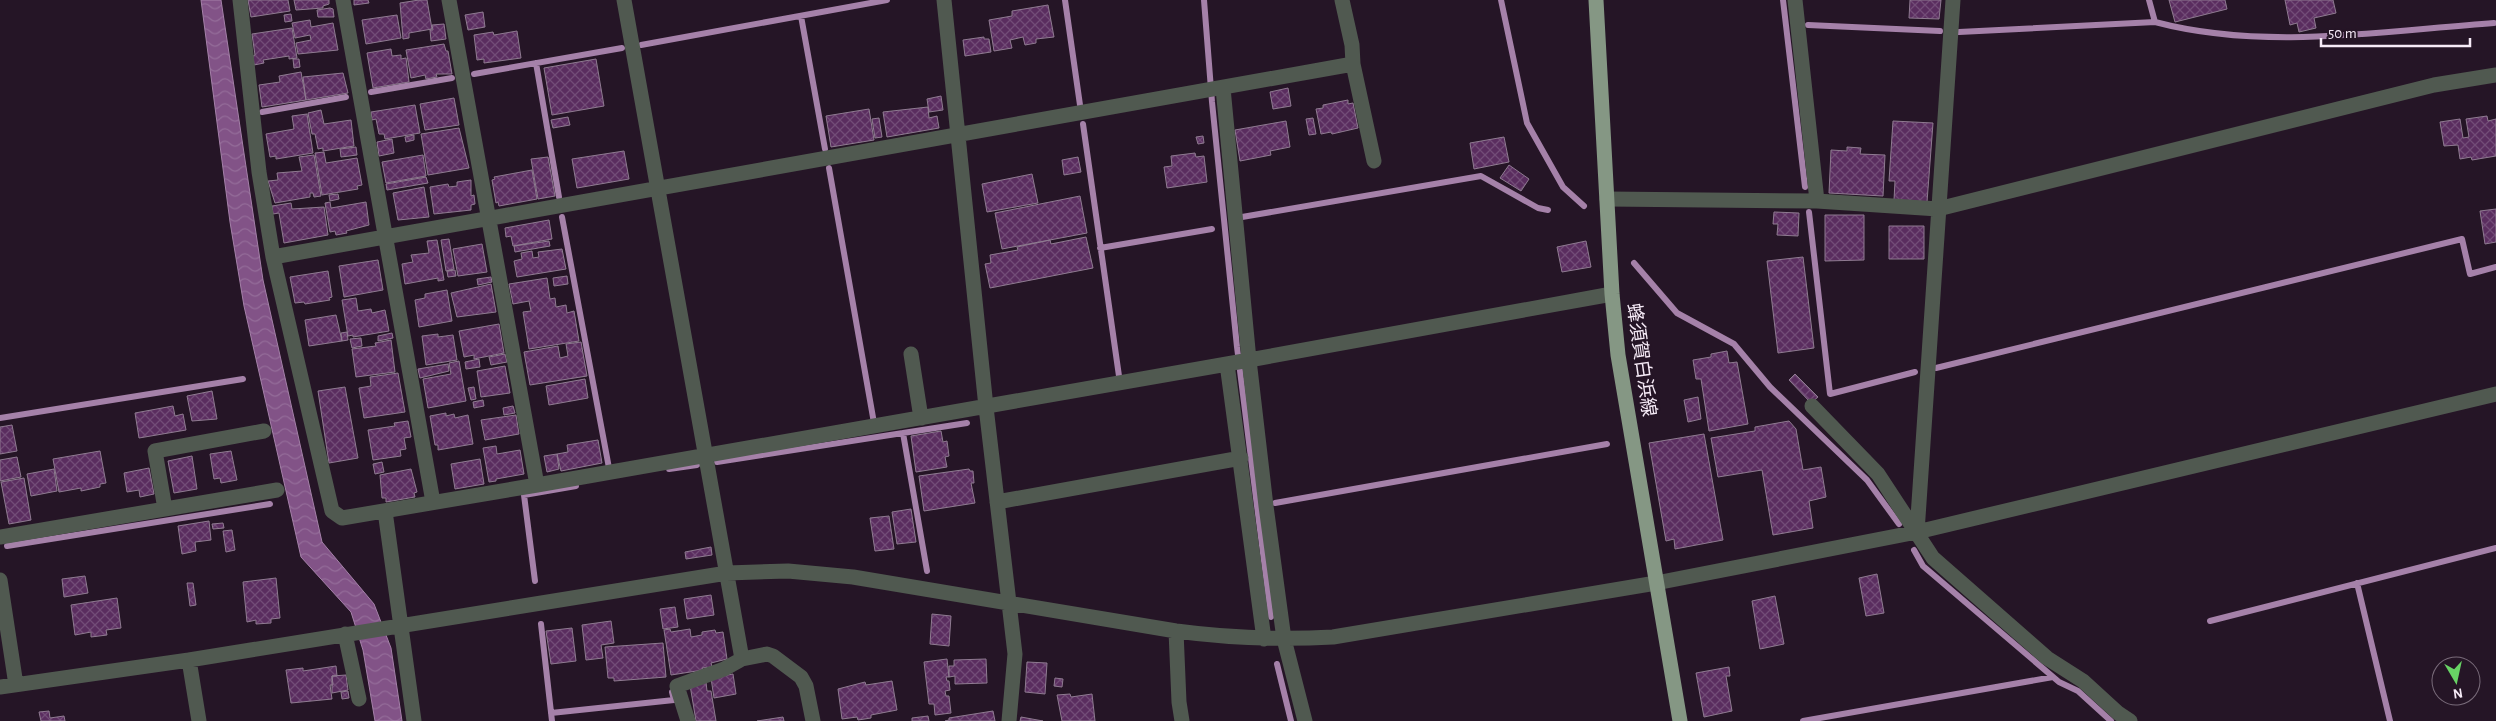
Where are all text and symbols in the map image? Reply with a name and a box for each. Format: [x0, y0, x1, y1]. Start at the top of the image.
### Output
scale bar [2321, 15, 2470, 47]
text: 50 m [2328, 26, 2357, 41]
street label: 蜂須賀白浜線 [1624, 302, 1660, 418]
north arrow [2431, 656, 2481, 706]
text: N [2452, 685, 2464, 701]

